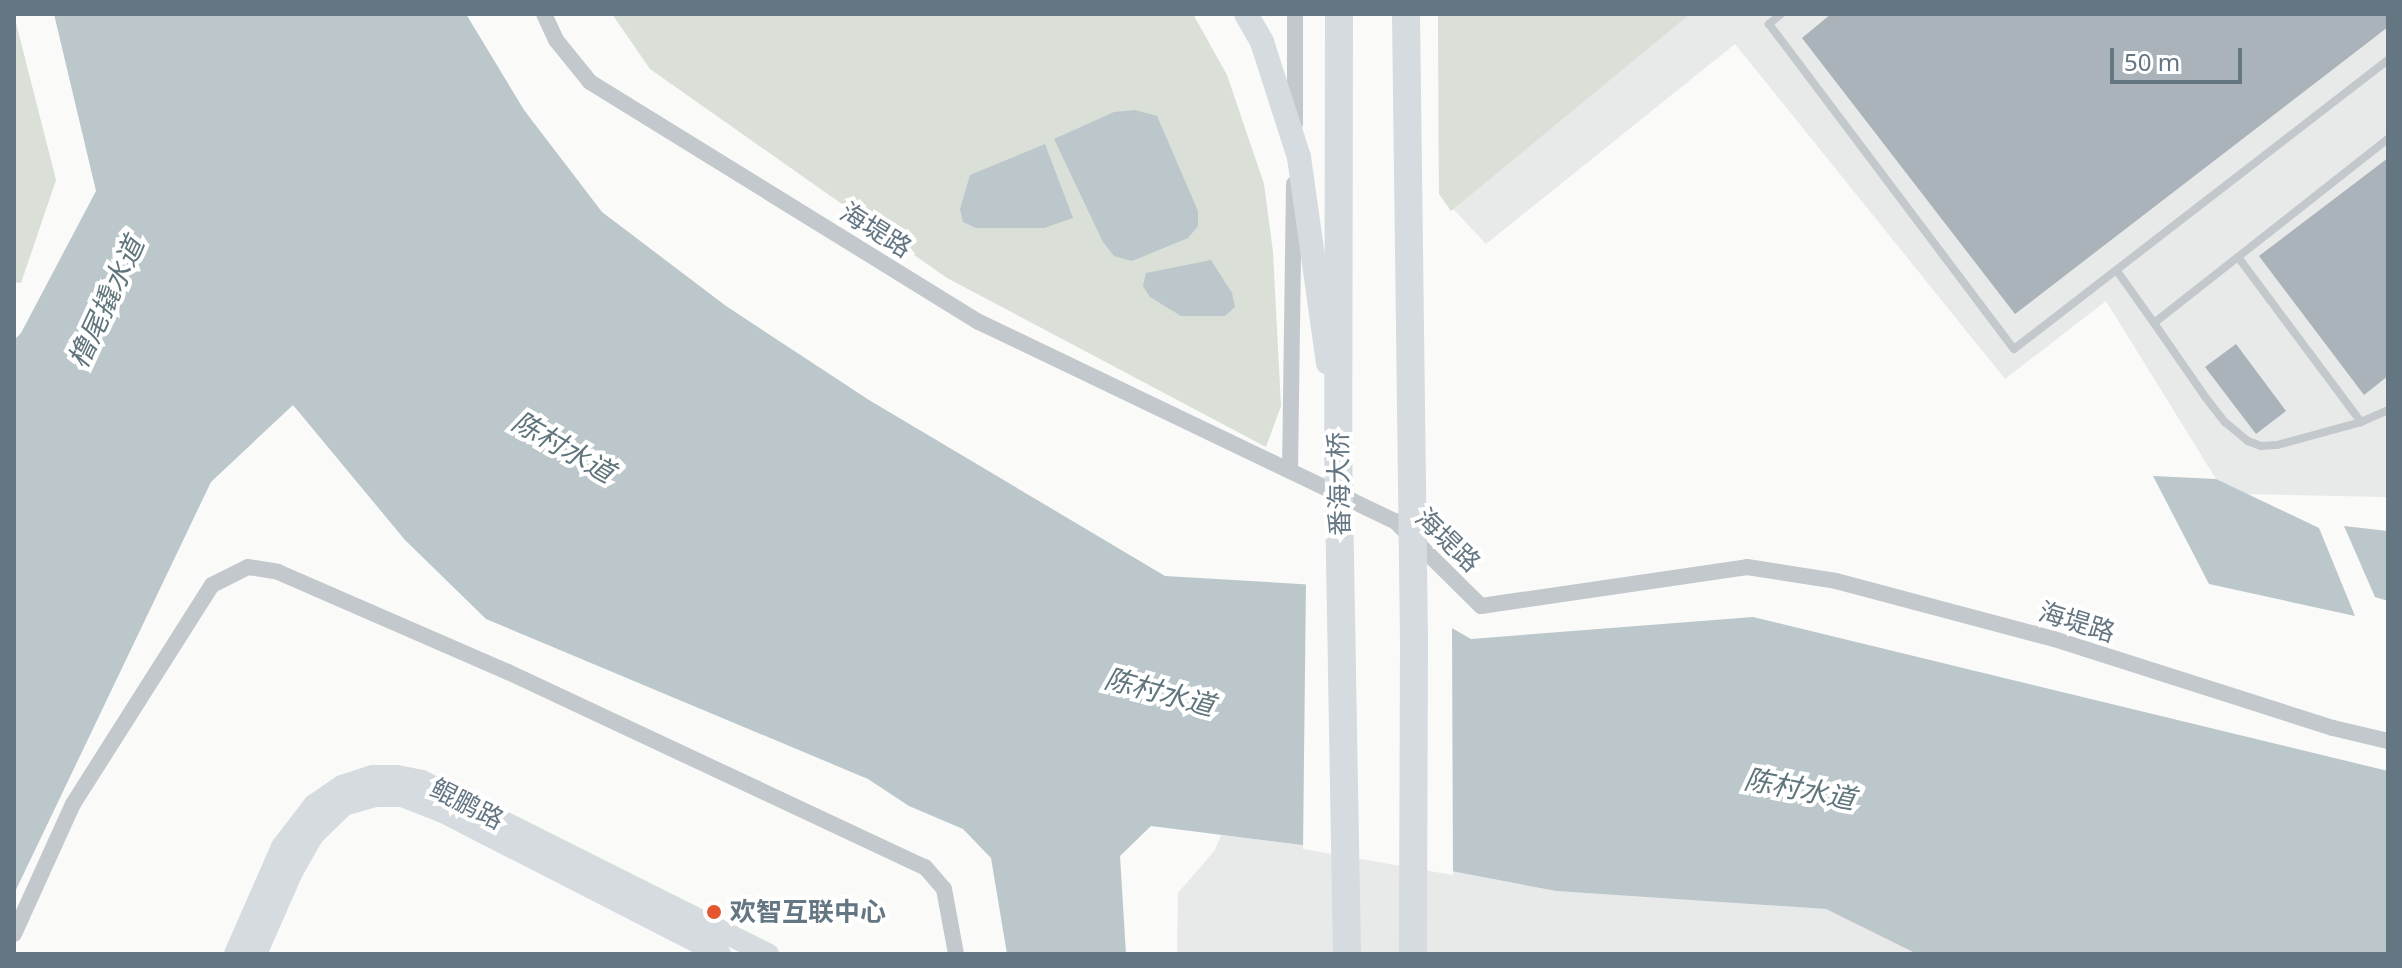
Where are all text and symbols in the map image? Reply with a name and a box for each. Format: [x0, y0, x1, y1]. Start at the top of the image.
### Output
scale bar [2114, 32, 2246, 82]
text: 50 m [2124, 45, 2180, 78]
street label: 海堤路 [835, 196, 917, 264]
water label: 橹尾撬水道 [60, 231, 150, 373]
water label: 陈村水道 [507, 403, 621, 489]
street label: 番海大桥 [1322, 432, 1356, 536]
street label: 海堤路 [1409, 502, 1487, 578]
street label: 海堤路 [2035, 596, 2119, 648]
water label: 陈村水道 [1102, 660, 1218, 722]
water label: 陈村水道 [1742, 761, 1858, 815]
street label: 鲲鹏路 [425, 772, 509, 836]
place label: 欢智互联中心 [730, 896, 886, 928]
marker: 欢智互联中心 [705, 903, 723, 921]

